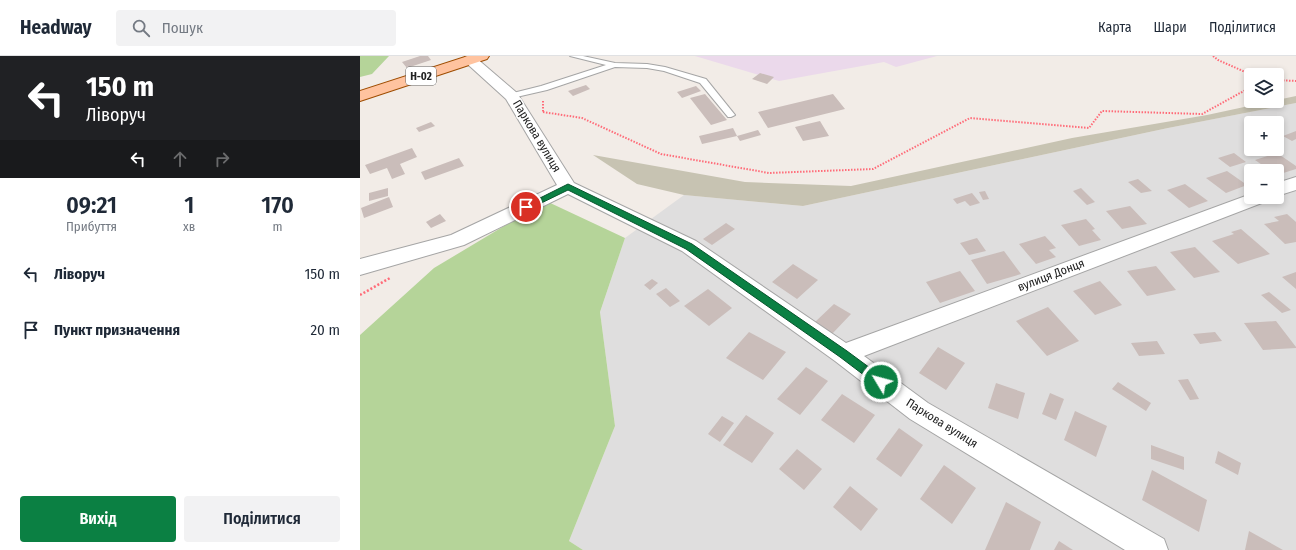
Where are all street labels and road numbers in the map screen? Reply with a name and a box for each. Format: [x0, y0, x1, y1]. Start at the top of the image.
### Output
road number: Н-02 [406, 67, 436, 85]
street label: Паркова вулиця [510, 97, 564, 175]
street label: вулиця Донця [1016, 256, 1086, 294]
street label: Паркова вулиця [904, 395, 980, 451]

